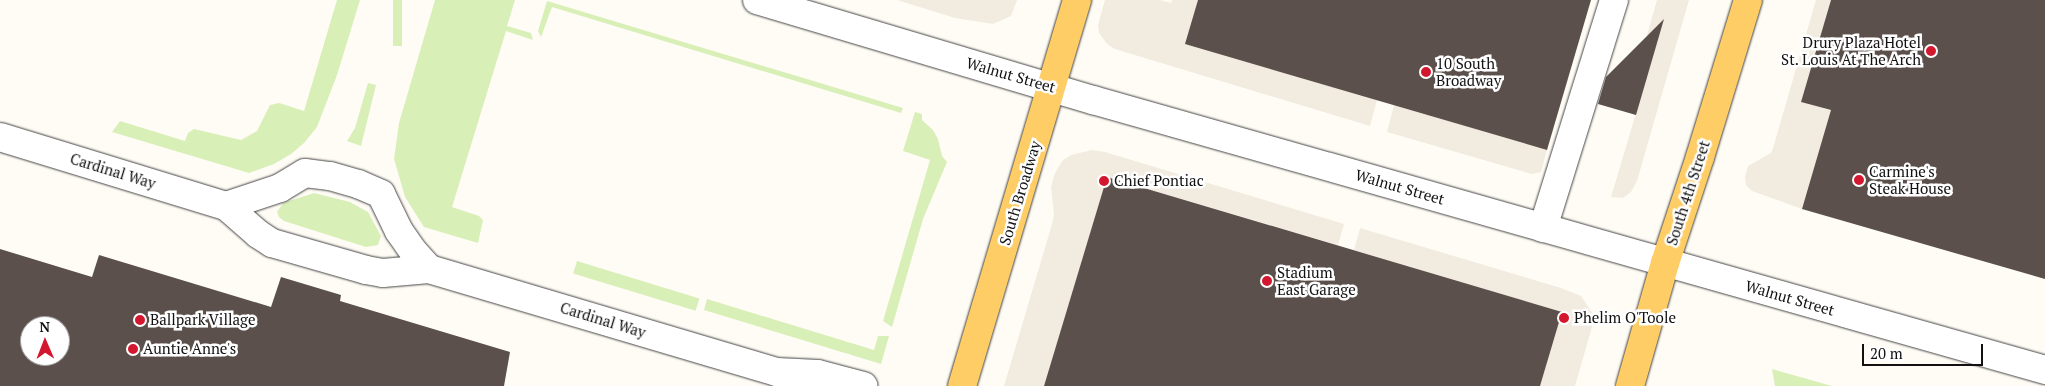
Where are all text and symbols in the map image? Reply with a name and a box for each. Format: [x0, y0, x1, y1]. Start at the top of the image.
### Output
place label: Drury Plaza Hotel St. Louis At The Arch [1780, 33, 1921, 68]
marker: Drury Plaza Hotel St. Louis At The Arch [1925, 45, 1937, 57]
street label: Walnut Street [964, 54, 1058, 96]
place label: 10 South Broadway [1436, 54, 1501, 89]
marker: 10 South Broadway [1420, 66, 1432, 78]
street label: South 4th Street [1663, 138, 1713, 248]
street label: South Broadway [996, 139, 1044, 247]
street label: Cardinal Way [68, 149, 158, 193]
place label: Carmine's Steak House [1869, 162, 1951, 197]
street label: Walnut Street [1353, 166, 1447, 208]
place label: Chief Pontiac [1114, 172, 1204, 190]
marker: Carmine's Steak House [1853, 174, 1865, 186]
marker: Chief Pontiac [1098, 175, 1110, 187]
place label: Stadium East Garage [1277, 263, 1356, 298]
marker: Stadium East Garage [1261, 275, 1273, 287]
street label: Walnut Street [1743, 277, 1837, 319]
street label: Cardinal Way [558, 298, 648, 342]
place label: Phelim O'Toole [1574, 309, 1676, 327]
place label: Ballpark Village [150, 311, 256, 329]
marker: Phelim O'Toole [1558, 312, 1570, 324]
marker: Ballpark Village [134, 314, 146, 326]
north arrow [20, 316, 70, 366]
text: N [39, 317, 50, 336]
scale bar [1865, 334, 1986, 366]
place label: Auntie Anne's [143, 340, 236, 358]
marker: Auntie Anne's [127, 343, 139, 355]
text: 20 m [1870, 343, 1903, 363]

